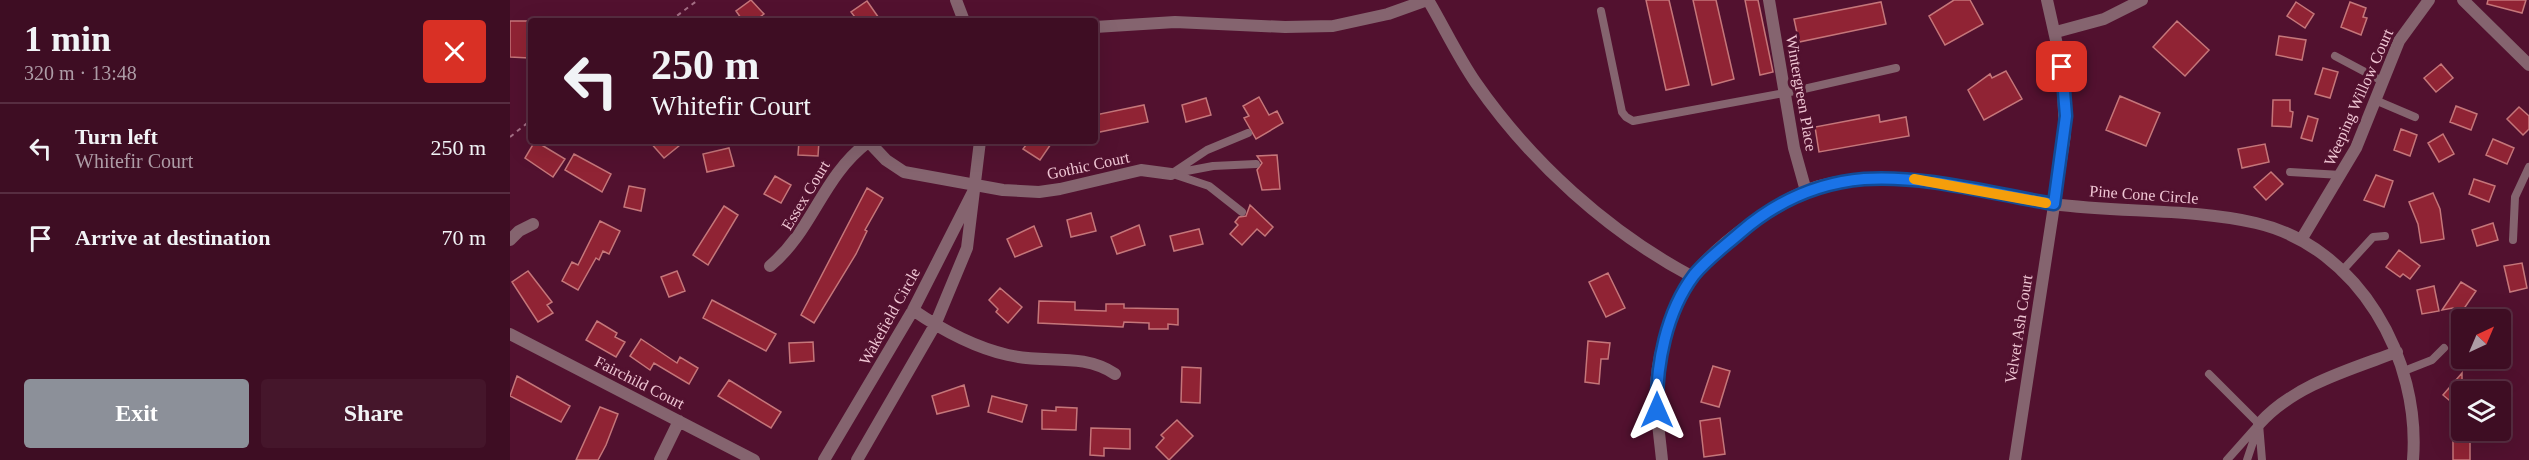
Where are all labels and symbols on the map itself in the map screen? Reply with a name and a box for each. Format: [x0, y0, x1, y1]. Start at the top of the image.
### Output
street label: Weeping Willow Court [2321, 26, 2397, 169]
street label: Wintergreen Place [1782, 34, 1820, 153]
pin [2036, 41, 2087, 92]
street label: Gothic Court [1045, 148, 1131, 183]
street label: Essex Court [778, 157, 833, 233]
street label: Pine Cone Circle [2089, 182, 2199, 207]
street label: Wakefield Circle [856, 265, 923, 368]
street label: Velvet Ash Court [2001, 273, 2036, 385]
north arrow [2451, 309, 2511, 369]
street label: Fairchild Court [592, 353, 688, 413]
position arrow [1625, 378, 1689, 442]

